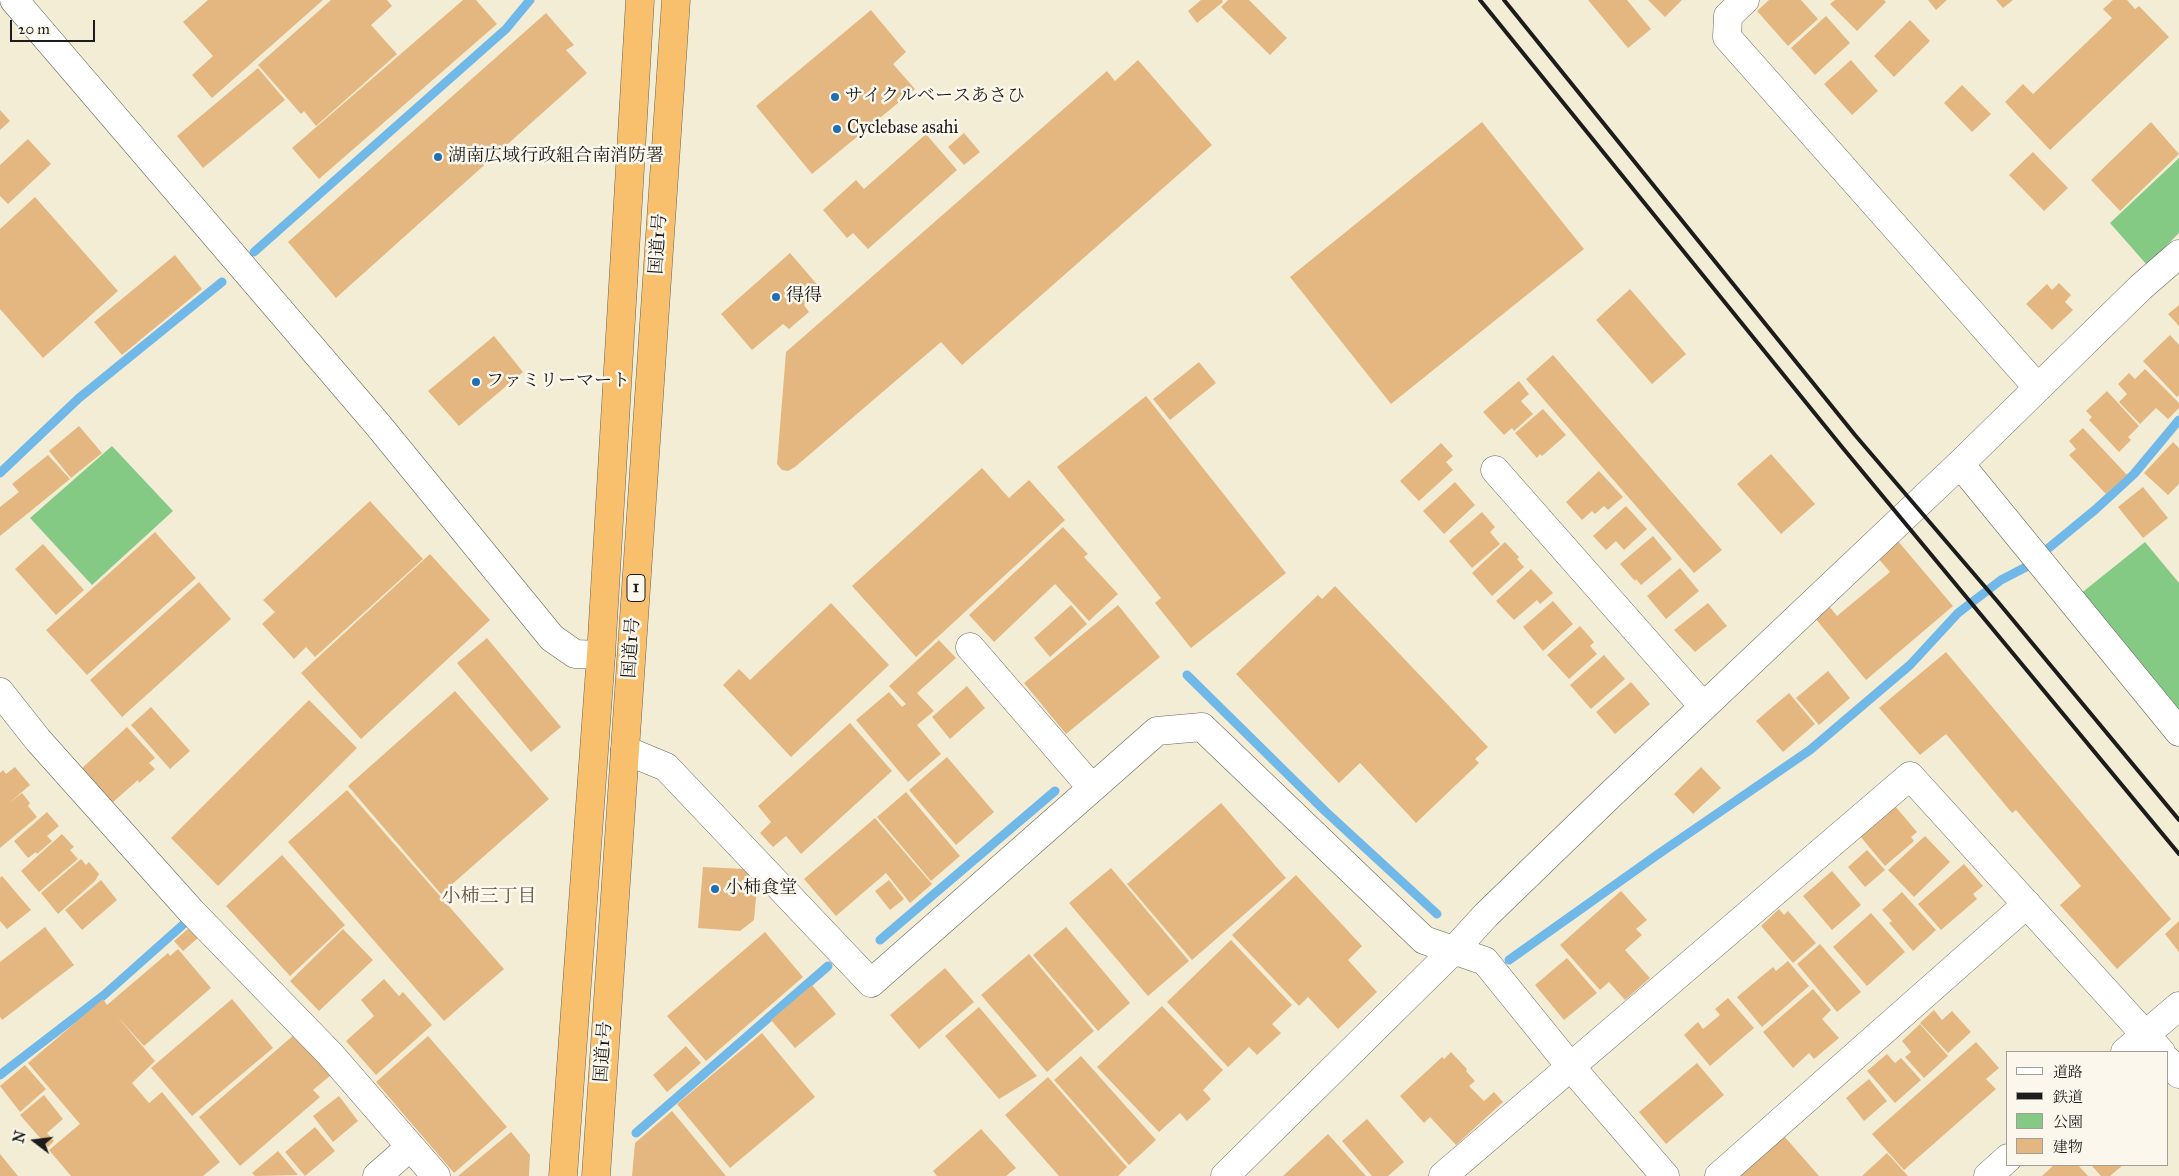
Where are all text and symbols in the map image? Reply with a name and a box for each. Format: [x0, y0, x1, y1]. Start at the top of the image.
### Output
scale bar [12, 10, 98, 42]
text: 20 m [18, 20, 50, 38]
place label: サイクルベースあさひ [845, 86, 1025, 108]
marker: サイクルベースあさひ [829, 91, 841, 103]
place label: Cyclebase asahi [847, 118, 958, 140]
marker: Cyclebase asahi [831, 123, 843, 135]
place label: 湖南広域行政組合南消防署 [448, 146, 664, 168]
marker: 湖南広域行政組合南消防署 [432, 151, 444, 163]
street label: 国道1号 [646, 213, 672, 275]
place label: 得得 [786, 286, 822, 308]
marker: 得得 [770, 291, 782, 303]
place label: ファミリーマート [486, 371, 630, 393]
marker: ファミリーマート [470, 376, 482, 388]
road number: 1 [627, 574, 645, 602]
street label: 国道1号 [619, 617, 645, 679]
place label: 小柿食堂 [725, 878, 797, 900]
marker: 小柿食堂 [709, 883, 721, 895]
district label: 小柿三丁目 [442, 886, 536, 908]
street label: 国道1号 [591, 1021, 617, 1083]
legend [2006, 1051, 2169, 1166]
text: 道路 [2053, 1063, 2083, 1081]
text: 鉄道 [2053, 1088, 2083, 1106]
text: 公園 [2053, 1113, 2083, 1131]
north arrow [10, 1116, 60, 1166]
text: N [10, 1129, 30, 1145]
text: 建物 [2053, 1138, 2083, 1156]

